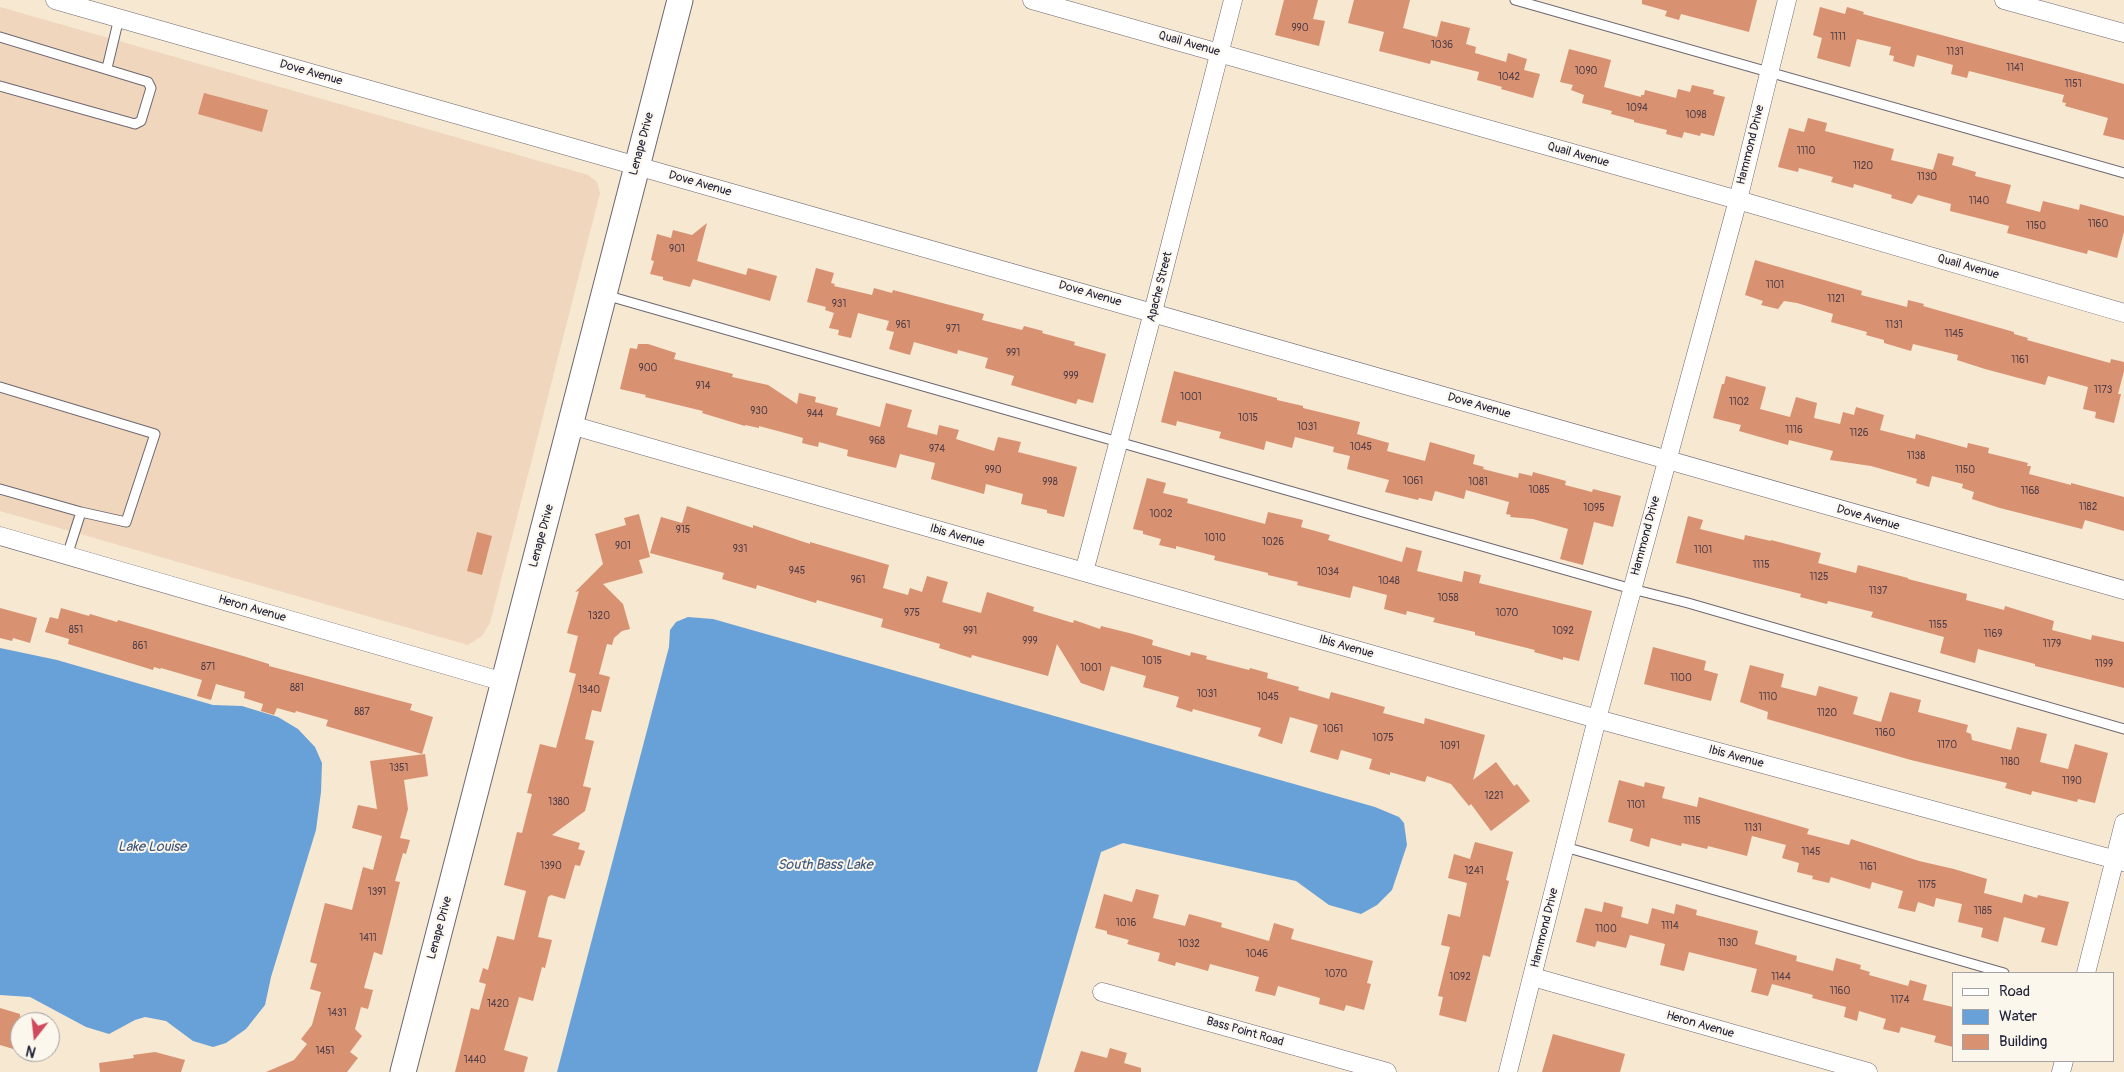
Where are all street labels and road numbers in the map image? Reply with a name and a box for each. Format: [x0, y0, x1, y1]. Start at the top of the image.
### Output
street label: Quail Avenue [1157, 28, 1221, 60]
street label: Dove Avenue [278, 57, 344, 89]
street label: Hammond Drive [1734, 104, 1768, 186]
street label: Lenape Drive [627, 111, 657, 177]
street label: Quail Avenue [1546, 139, 1610, 171]
street label: Dove Avenue [667, 168, 733, 200]
street label: Apache Street [1144, 250, 1176, 324]
street label: Quail Avenue [1936, 251, 2000, 283]
street label: Dove Avenue [1057, 278, 1123, 310]
street label: Dove Avenue [1446, 390, 1512, 422]
street label: Hammond Drive [1628, 495, 1664, 577]
street label: Dove Avenue [1835, 502, 1901, 534]
street label: Lenape Drive [527, 503, 557, 569]
street label: Ibis Avenue [928, 521, 986, 551]
street label: Heron Avenue [217, 592, 287, 626]
street label: Ibis Avenue [1317, 632, 1375, 662]
street label: Ibis Avenue [1707, 743, 1765, 771]
street label: Hammond Drive [1528, 887, 1562, 969]
street label: Lenape Drive [425, 895, 455, 961]
street label: Heron Avenue [1665, 1008, 1735, 1042]
street label: Bass Point Road [1205, 1014, 1285, 1050]

